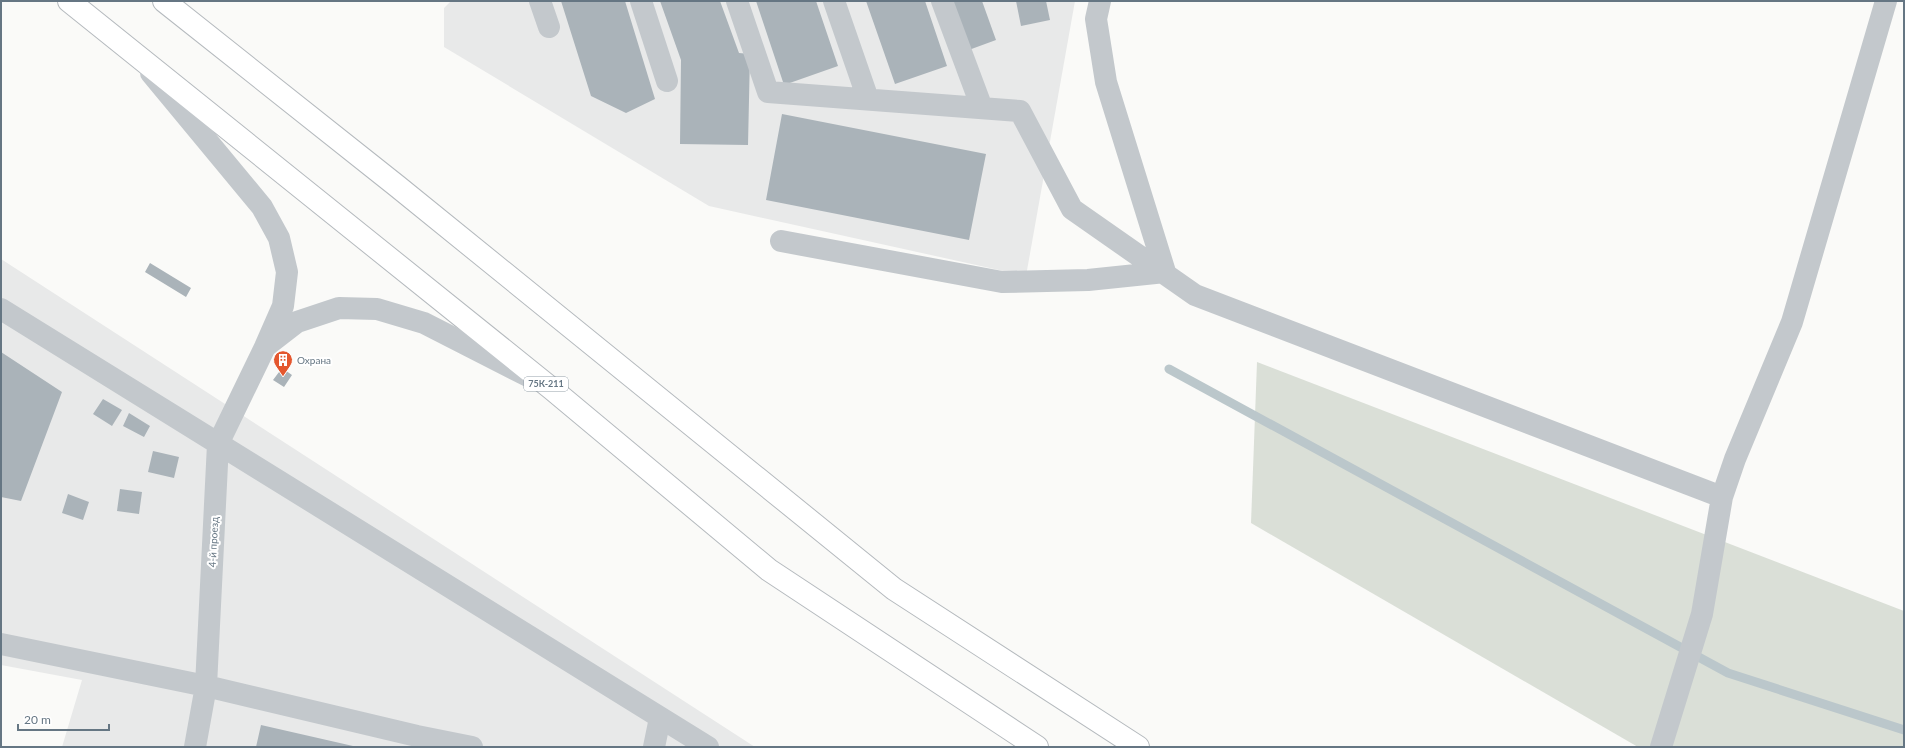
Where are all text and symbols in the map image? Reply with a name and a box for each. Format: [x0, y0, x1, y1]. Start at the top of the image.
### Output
building icon: Охрана [272, 349, 294, 377]
place label: Охрана [297, 354, 331, 366]
road number: 75К-211 [524, 377, 568, 391]
street label: 4-й проезд [206, 516, 220, 568]
scale bar [18, 706, 109, 732]
text: 20 m [24, 712, 51, 727]

